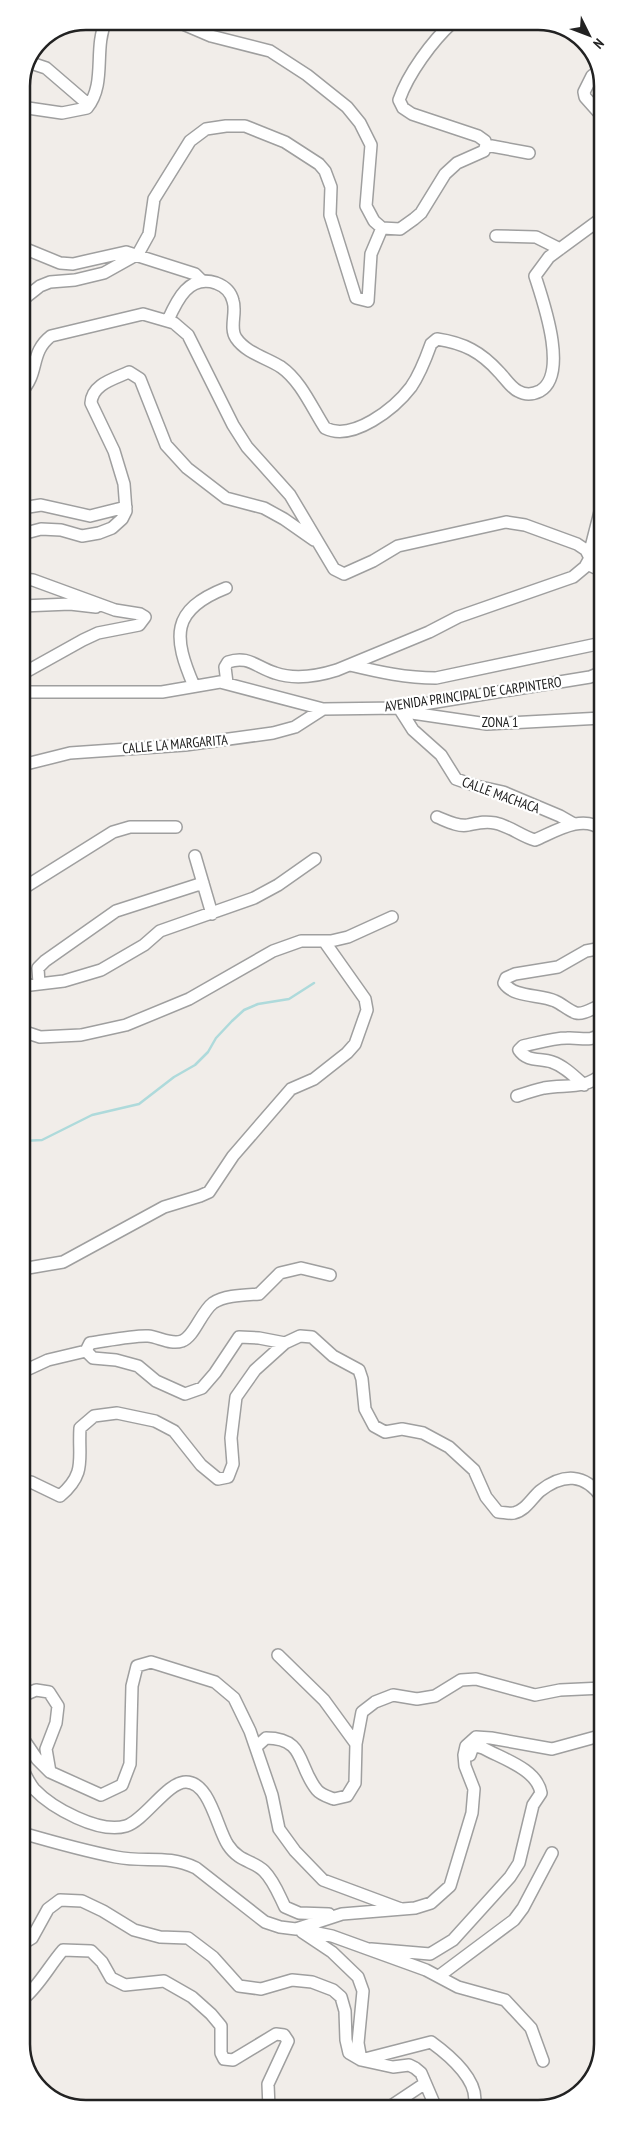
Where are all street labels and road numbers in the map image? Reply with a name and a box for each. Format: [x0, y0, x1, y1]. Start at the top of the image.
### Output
street label: AVENIDA PRINCIPAL DE CARPINTERO [383, 673, 563, 715]
street label: ZONA 1 [482, 713, 518, 731]
street label: CALLE LA MARGARITA [122, 730, 229, 758]
street label: CALLE MACHACA [460, 773, 543, 818]

